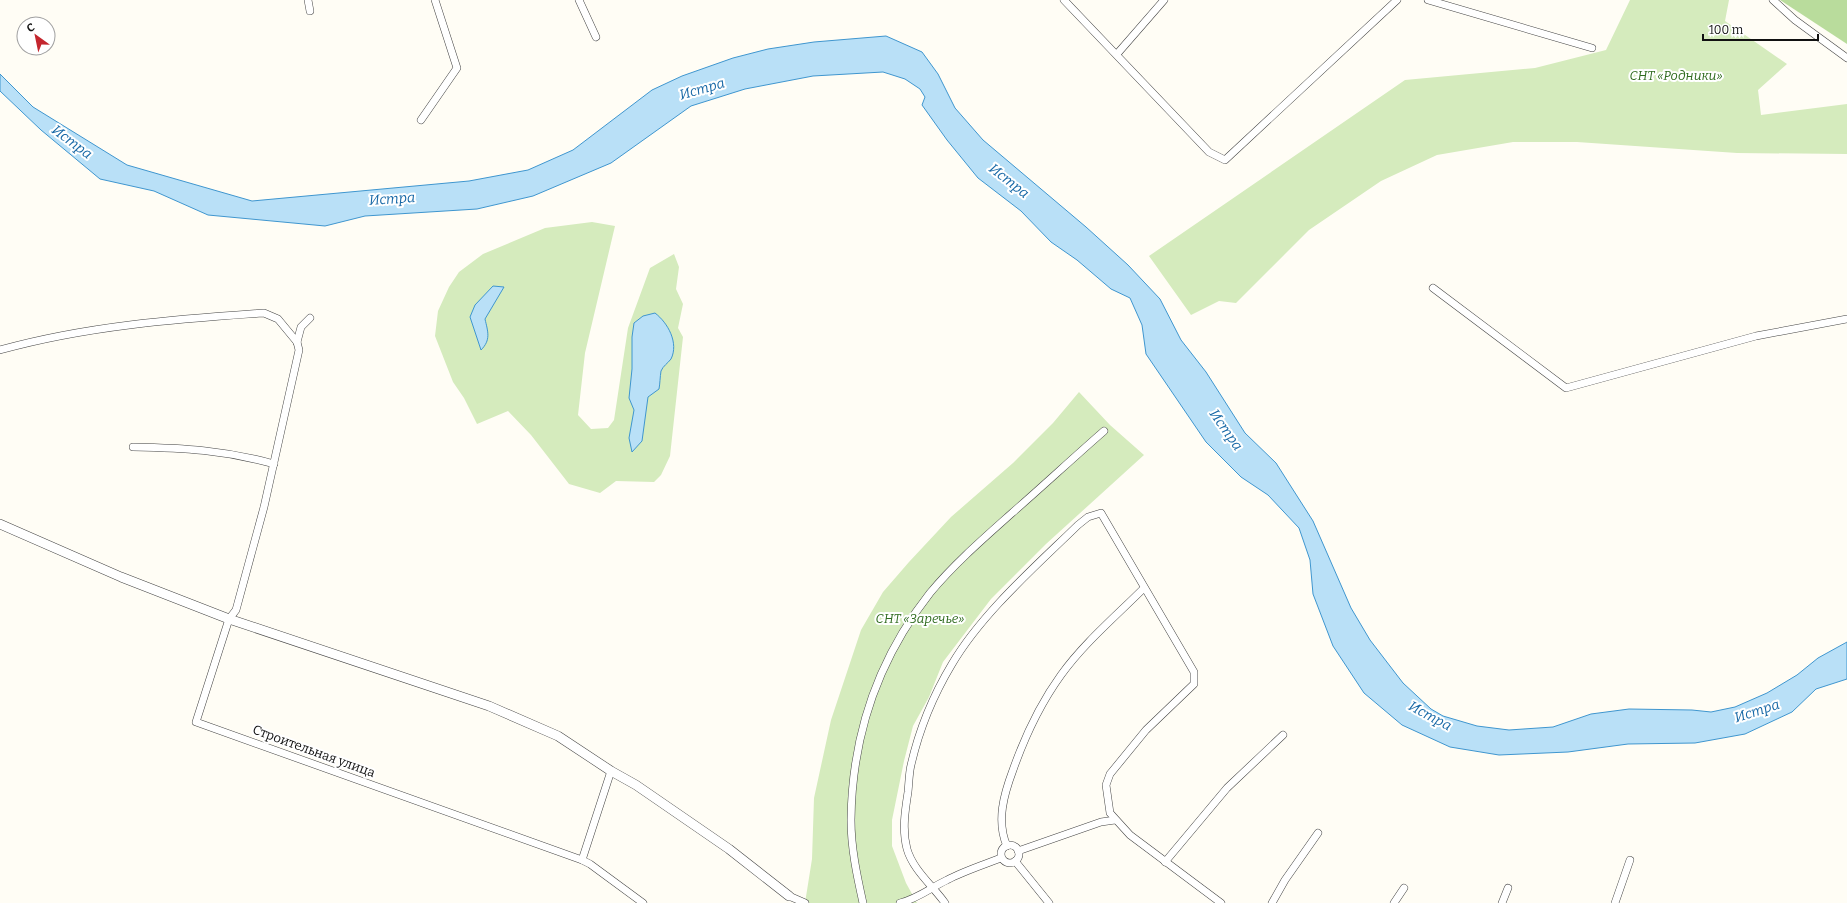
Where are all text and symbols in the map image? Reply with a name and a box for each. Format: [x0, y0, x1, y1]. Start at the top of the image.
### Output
north arrow [16, 16, 56, 56]
scale bar [1703, 16, 1818, 42]
text: С [24, 21, 37, 35]
text: 100 m [1709, 23, 1744, 37]
park label: СНТ «Родники» [1629, 68, 1723, 83]
water label: Истра [677, 74, 727, 104]
water label: Истра [48, 121, 96, 163]
water label: Истра [985, 160, 1033, 202]
water label: Истра [368, 189, 416, 209]
water label: Истра [1206, 406, 1246, 454]
park label: СНТ «Заречье» [876, 611, 964, 626]
water label: Истра [1732, 696, 1782, 726]
water label: Истра [1406, 698, 1454, 734]
street label: Строительная улица [251, 722, 377, 780]

